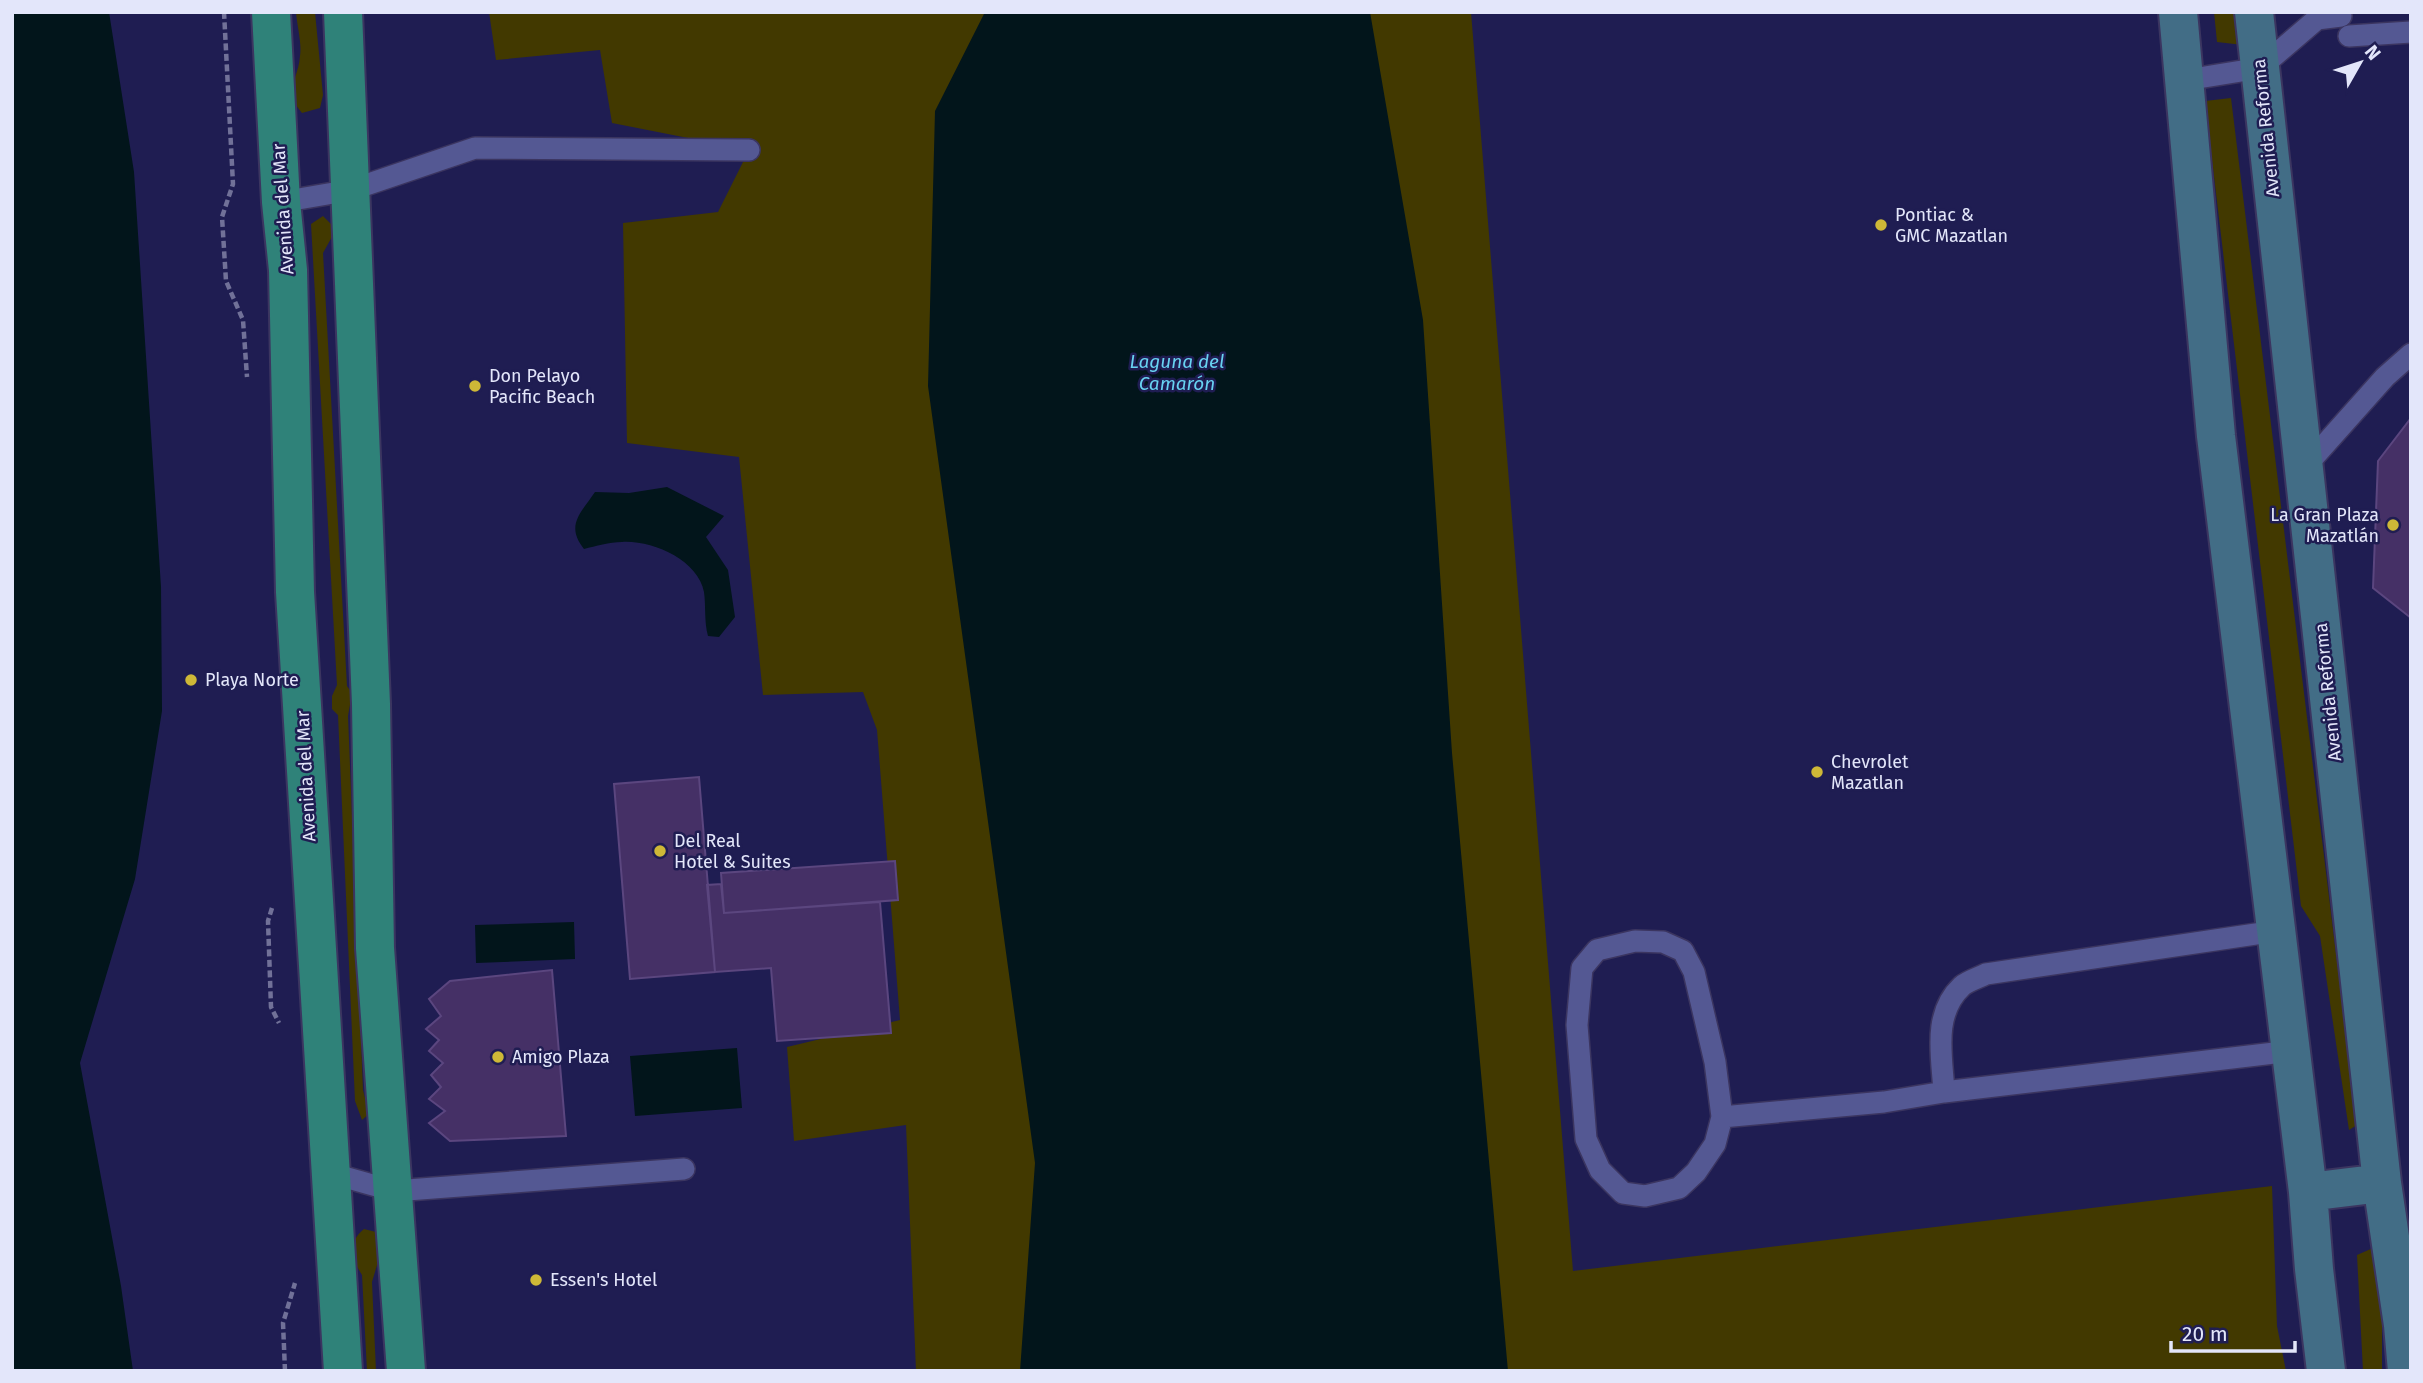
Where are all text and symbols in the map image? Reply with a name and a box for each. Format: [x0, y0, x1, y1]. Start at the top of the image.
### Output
north arrow [2325, 28, 2395, 98]
text: N [2360, 40, 2386, 65]
street label: Avenida Reforma [2248, 58, 2284, 198]
street label: Avenida del Mar [267, 143, 299, 275]
place label: Pontiac & GMC Mazatlan [1895, 204, 2008, 247]
marker: Pontiac & GMC Mazatlan [1873, 217, 1889, 233]
water label: Laguna del Camarón [1130, 350, 1224, 395]
place label: Don Pelayo Pacific Beach [489, 365, 595, 408]
marker: Don Pelayo Pacific Beach [467, 378, 483, 394]
place label: La Gran Plaza Mazatlán [2270, 504, 2379, 547]
marker: La Gran Plaza Mazatlán [2385, 517, 2401, 533]
street label: Avenida Reforma [2310, 622, 2346, 762]
place label: Playa Norte [205, 669, 299, 691]
marker: Playa Norte [183, 672, 199, 688]
street label: Avenida del Mar [292, 710, 320, 842]
place label: Chevrolet Mazatlan [1831, 751, 1909, 794]
marker: Chevrolet Mazatlan [1809, 764, 1825, 780]
place label: Del Real Hotel & Suites [674, 830, 791, 873]
marker: Del Real Hotel & Suites [652, 843, 668, 859]
place label: Amigo Plaza [512, 1046, 610, 1068]
marker: Amigo Plaza [490, 1049, 506, 1065]
place label: Essen's Hotel [550, 1269, 657, 1291]
marker: Essen's Hotel [528, 1272, 544, 1288]
scale bar [2171, 1310, 2295, 1354]
text: 20 m [2182, 1321, 2228, 1347]

